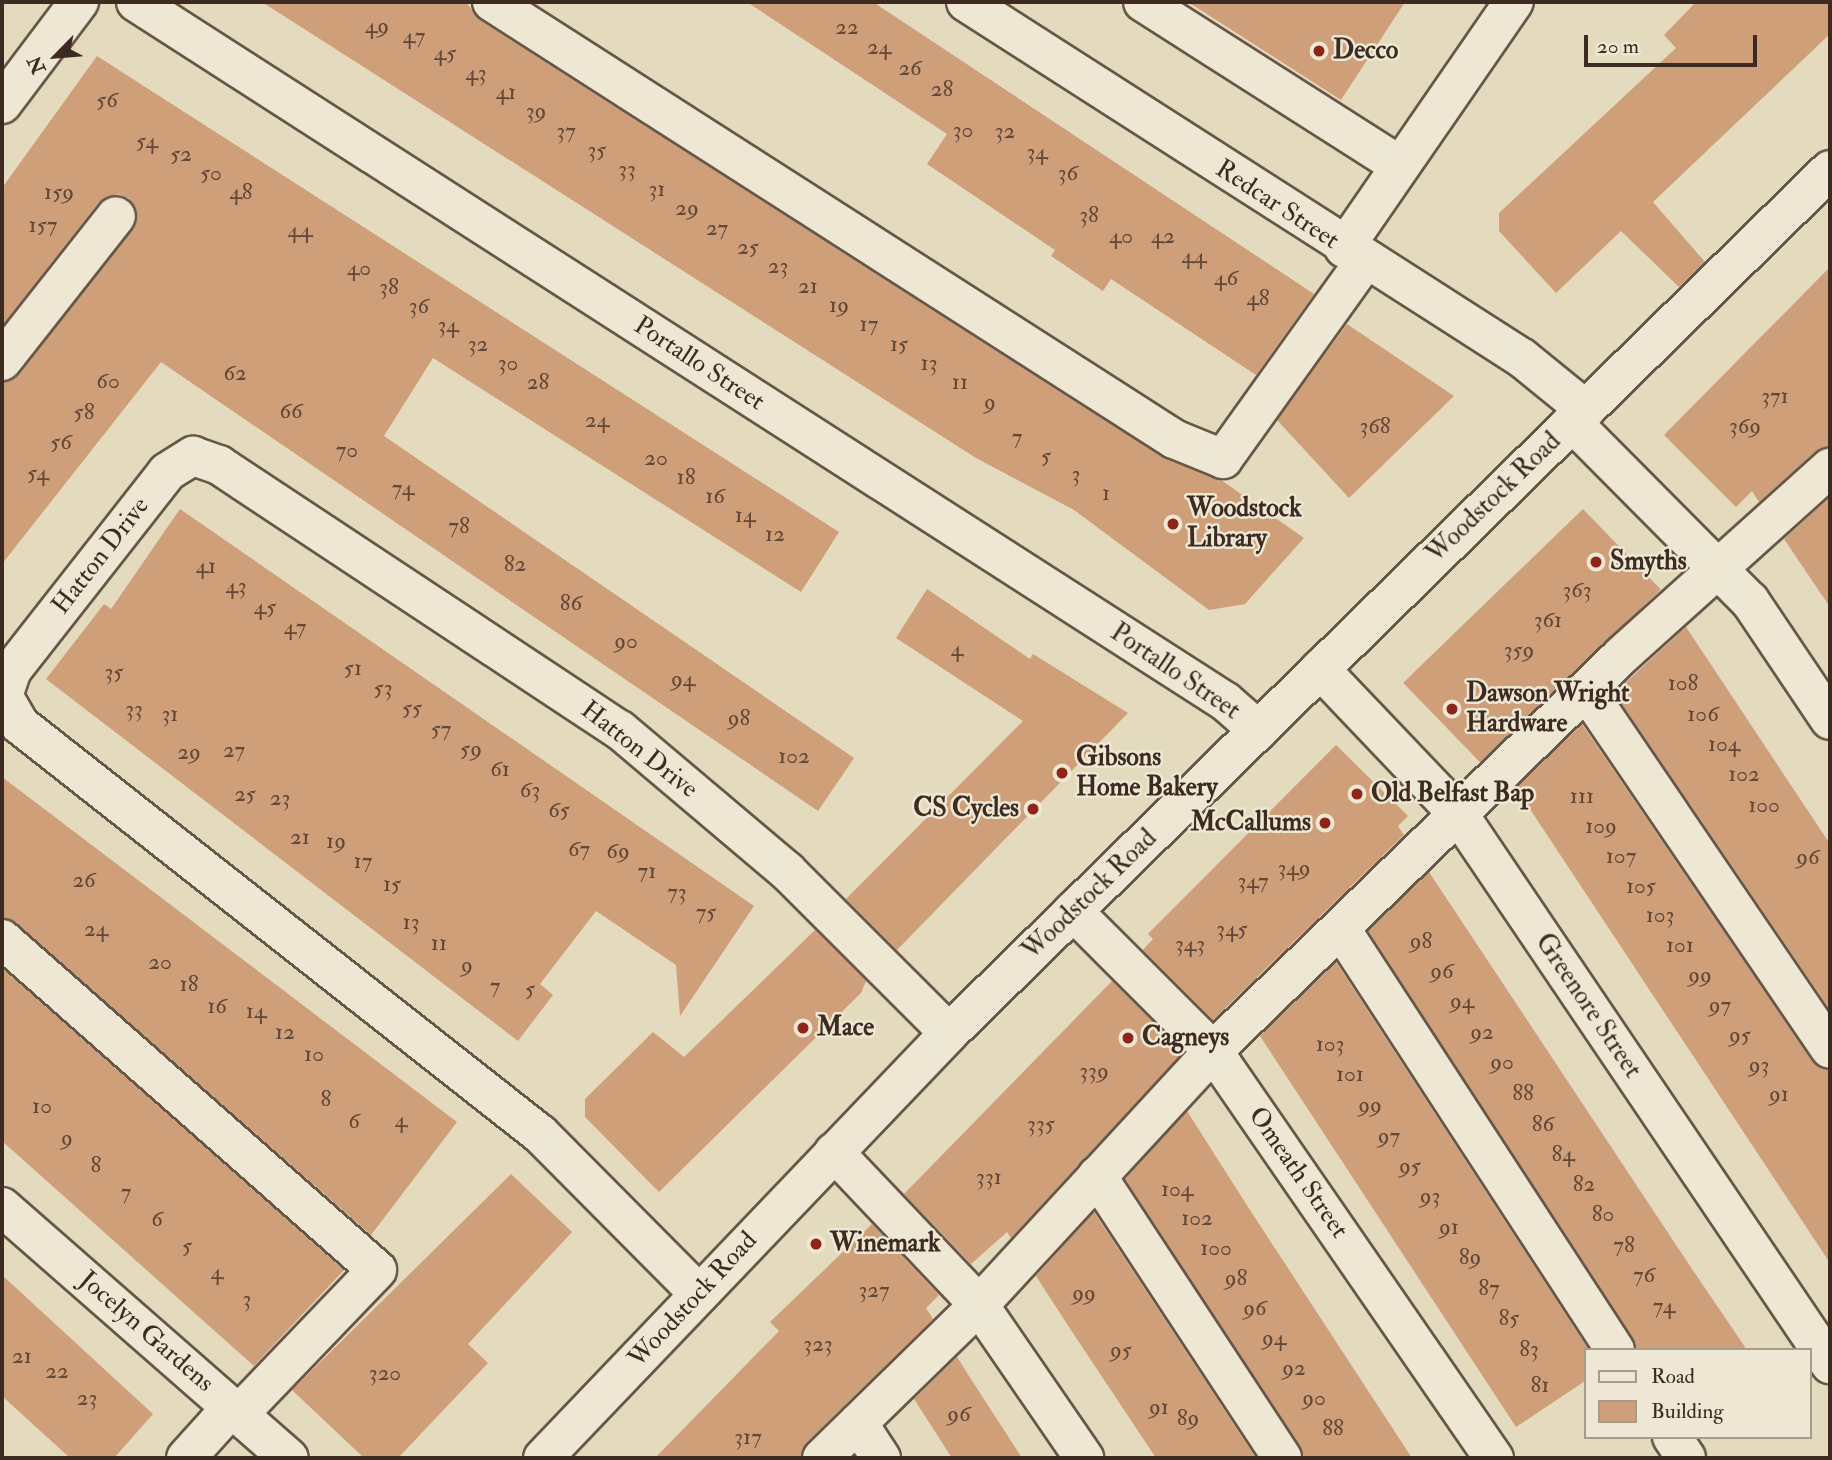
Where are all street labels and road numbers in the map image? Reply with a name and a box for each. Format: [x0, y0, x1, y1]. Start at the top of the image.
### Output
street label: Redcar Street [1209, 153, 1345, 257]
street label: Portallo Street [628, 310, 770, 418]
street label: Woodstock Road [1420, 426, 1568, 570]
street label: Hatton Drive [46, 491, 156, 621]
street label: Portallo Street [1104, 617, 1246, 727]
street label: Hatton Drive [574, 695, 704, 805]
street label: Woodstock Road [1016, 823, 1164, 967]
street label: Greenore Street [1528, 928, 1648, 1084]
street label: Omeath Street [1241, 1101, 1355, 1245]
street label: Woodstock Road [622, 1226, 764, 1374]
street label: Jocelyn Gardens [72, 1265, 220, 1399]

